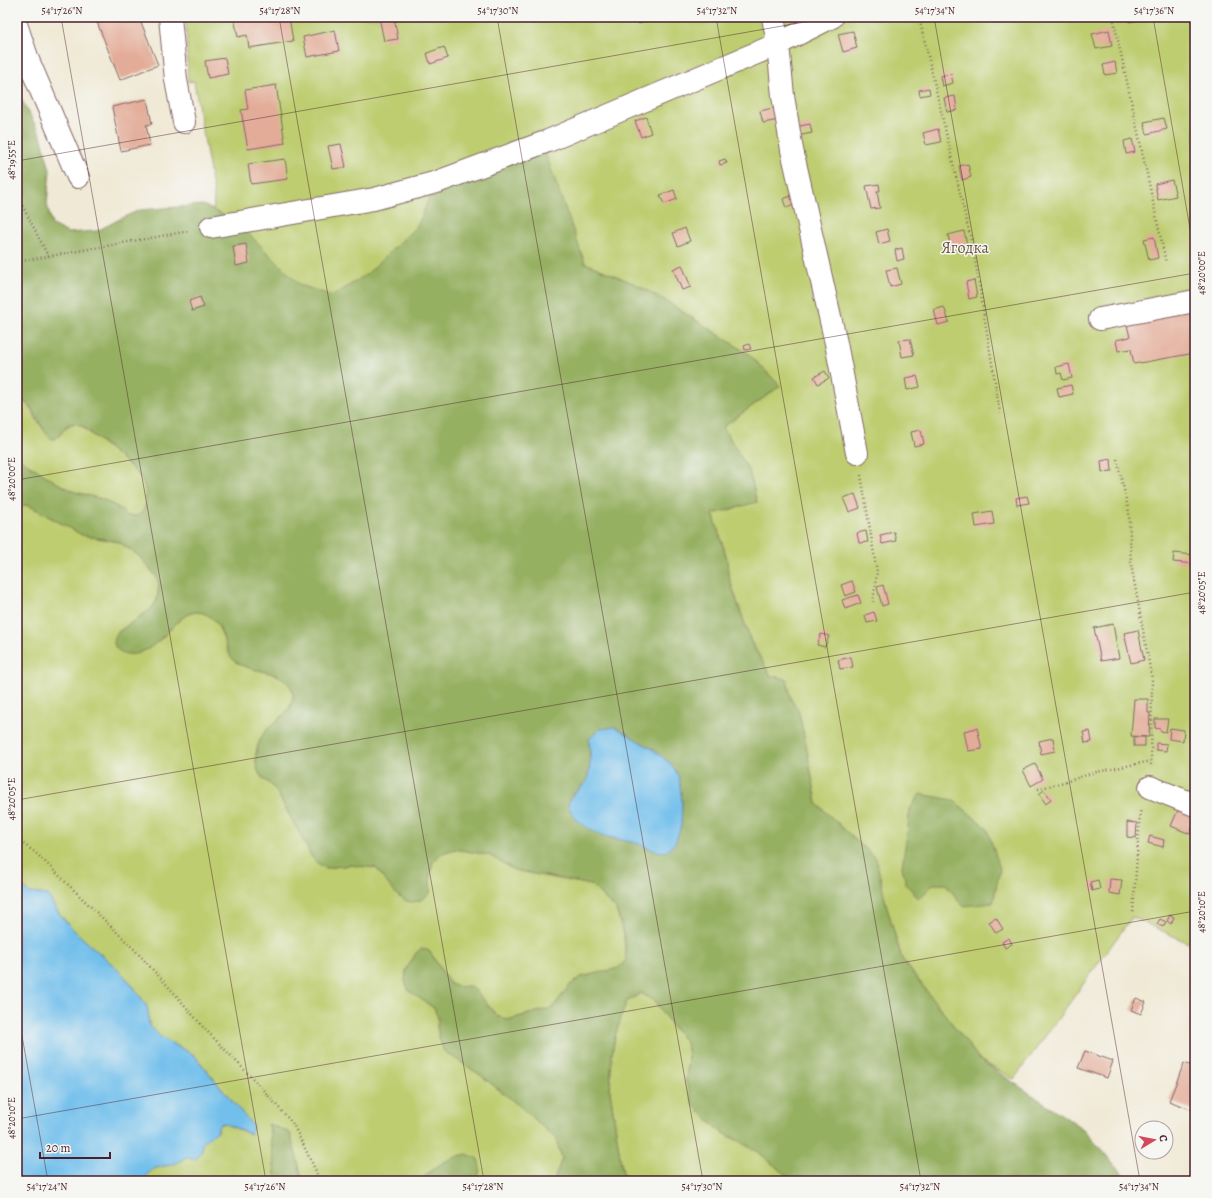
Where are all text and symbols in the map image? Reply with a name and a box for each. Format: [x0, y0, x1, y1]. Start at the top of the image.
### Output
text: 54°17'26"N [42, 4, 82, 17]
text: 54°17'28"N [260, 4, 301, 17]
text: 54°17'30"N [478, 4, 518, 17]
text: 54°17'32"N [697, 4, 737, 17]
text: 54°17'34"N [915, 4, 955, 17]
text: 54°17'36"N [1134, 4, 1174, 17]
text: 48°19'55"E [5, 140, 18, 180]
park label: Ягодка [941, 237, 989, 259]
text: 48°20'00"E [1195, 251, 1208, 295]
text: 48°20'00"E [5, 457, 18, 501]
text: 48°20'05"E [1195, 572, 1208, 614]
text: 48°20'05"E [5, 778, 18, 820]
text: 48°20'10"E [1195, 891, 1208, 933]
text: 48°20'10"E [5, 1097, 18, 1139]
north arrow [1134, 1120, 1174, 1160]
scale bar [40, 1134, 110, 1160]
text: С [1155, 1134, 1171, 1143]
text: 20 m [46, 1140, 70, 1156]
text: 54°17'24"N [27, 1180, 67, 1193]
text: 54°17'26"N [245, 1180, 285, 1193]
text: 54°17'28"N [463, 1180, 504, 1193]
text: 54°17'30"N [682, 1180, 722, 1193]
text: 54°17'32"N [900, 1180, 940, 1193]
text: 54°17'34"N [1119, 1180, 1159, 1193]

